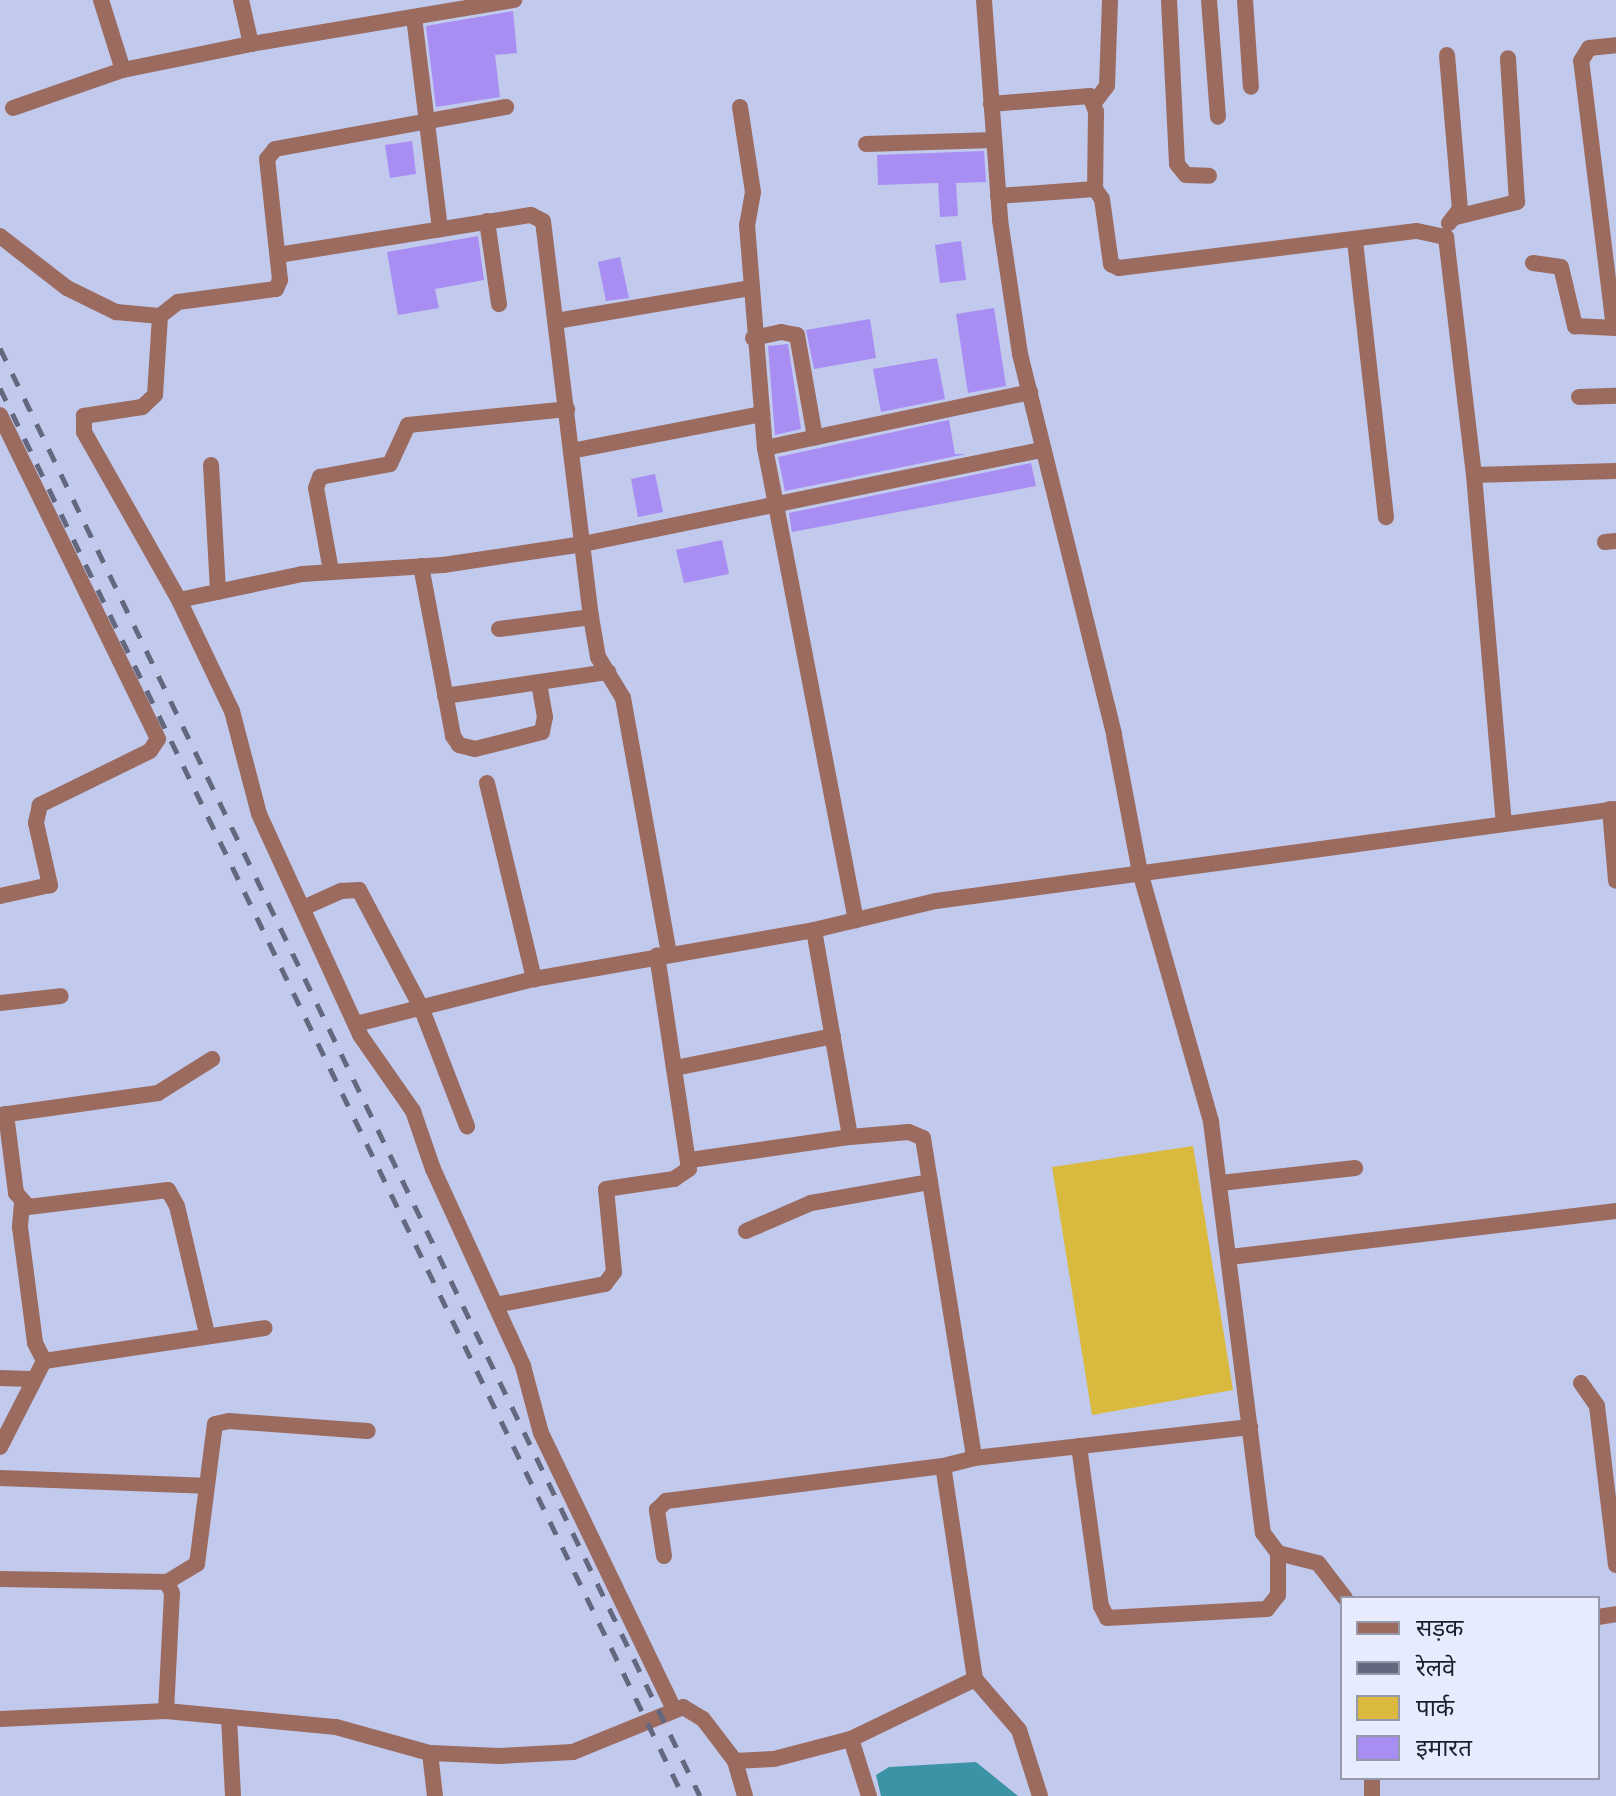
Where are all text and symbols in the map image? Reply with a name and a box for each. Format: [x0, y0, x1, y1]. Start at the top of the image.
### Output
legend [1340, 1596, 1600, 1780]
text: सड़क [1416, 1610, 1464, 1645]
text: रेलवे [1416, 1650, 1455, 1685]
text: पार्क [1416, 1690, 1454, 1725]
text: इमारत [1416, 1730, 1472, 1765]

